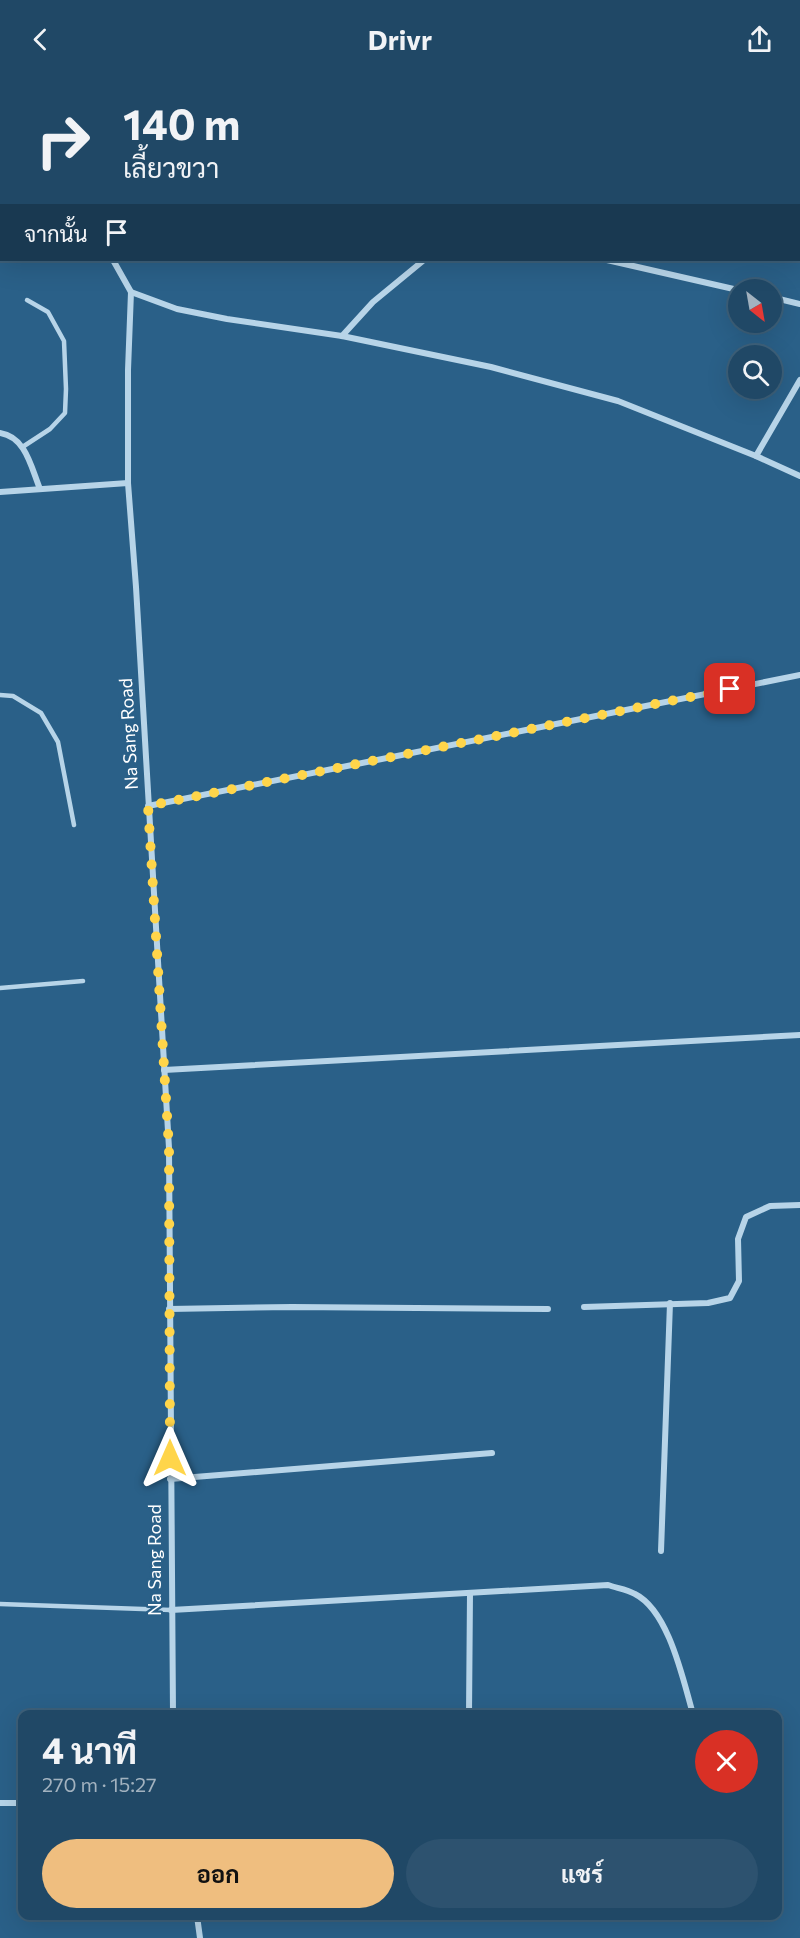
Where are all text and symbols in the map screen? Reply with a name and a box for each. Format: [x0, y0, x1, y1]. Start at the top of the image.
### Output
icon: back [24, 23, 57, 56]
text: Drivr [368, 23, 432, 56]
icon: share [743, 23, 776, 56]
text: 140 m [123, 97, 240, 149]
icon: right [24, 102, 102, 180]
text: เลี้ยวขวา [123, 151, 219, 184]
icon: arrive [100, 216, 133, 249]
text: จากนั้น [24, 220, 88, 247]
north arrow [728, 279, 782, 333]
map controls [728, 279, 782, 399]
button: search [728, 345, 782, 399]
pin [704, 663, 755, 714]
icon: arrive [713, 672, 746, 705]
street label: Na Sang Road [114, 678, 142, 791]
position arrow [138, 1426, 202, 1490]
street label: Na Sang Road [143, 1504, 165, 1616]
text: 4 นาที [42, 1727, 137, 1771]
button: close [695, 1730, 758, 1793]
text: 270 m · 15:27 [42, 1772, 157, 1796]
button: ออก [42, 1839, 394, 1908]
button: แชร์ [406, 1839, 758, 1908]

